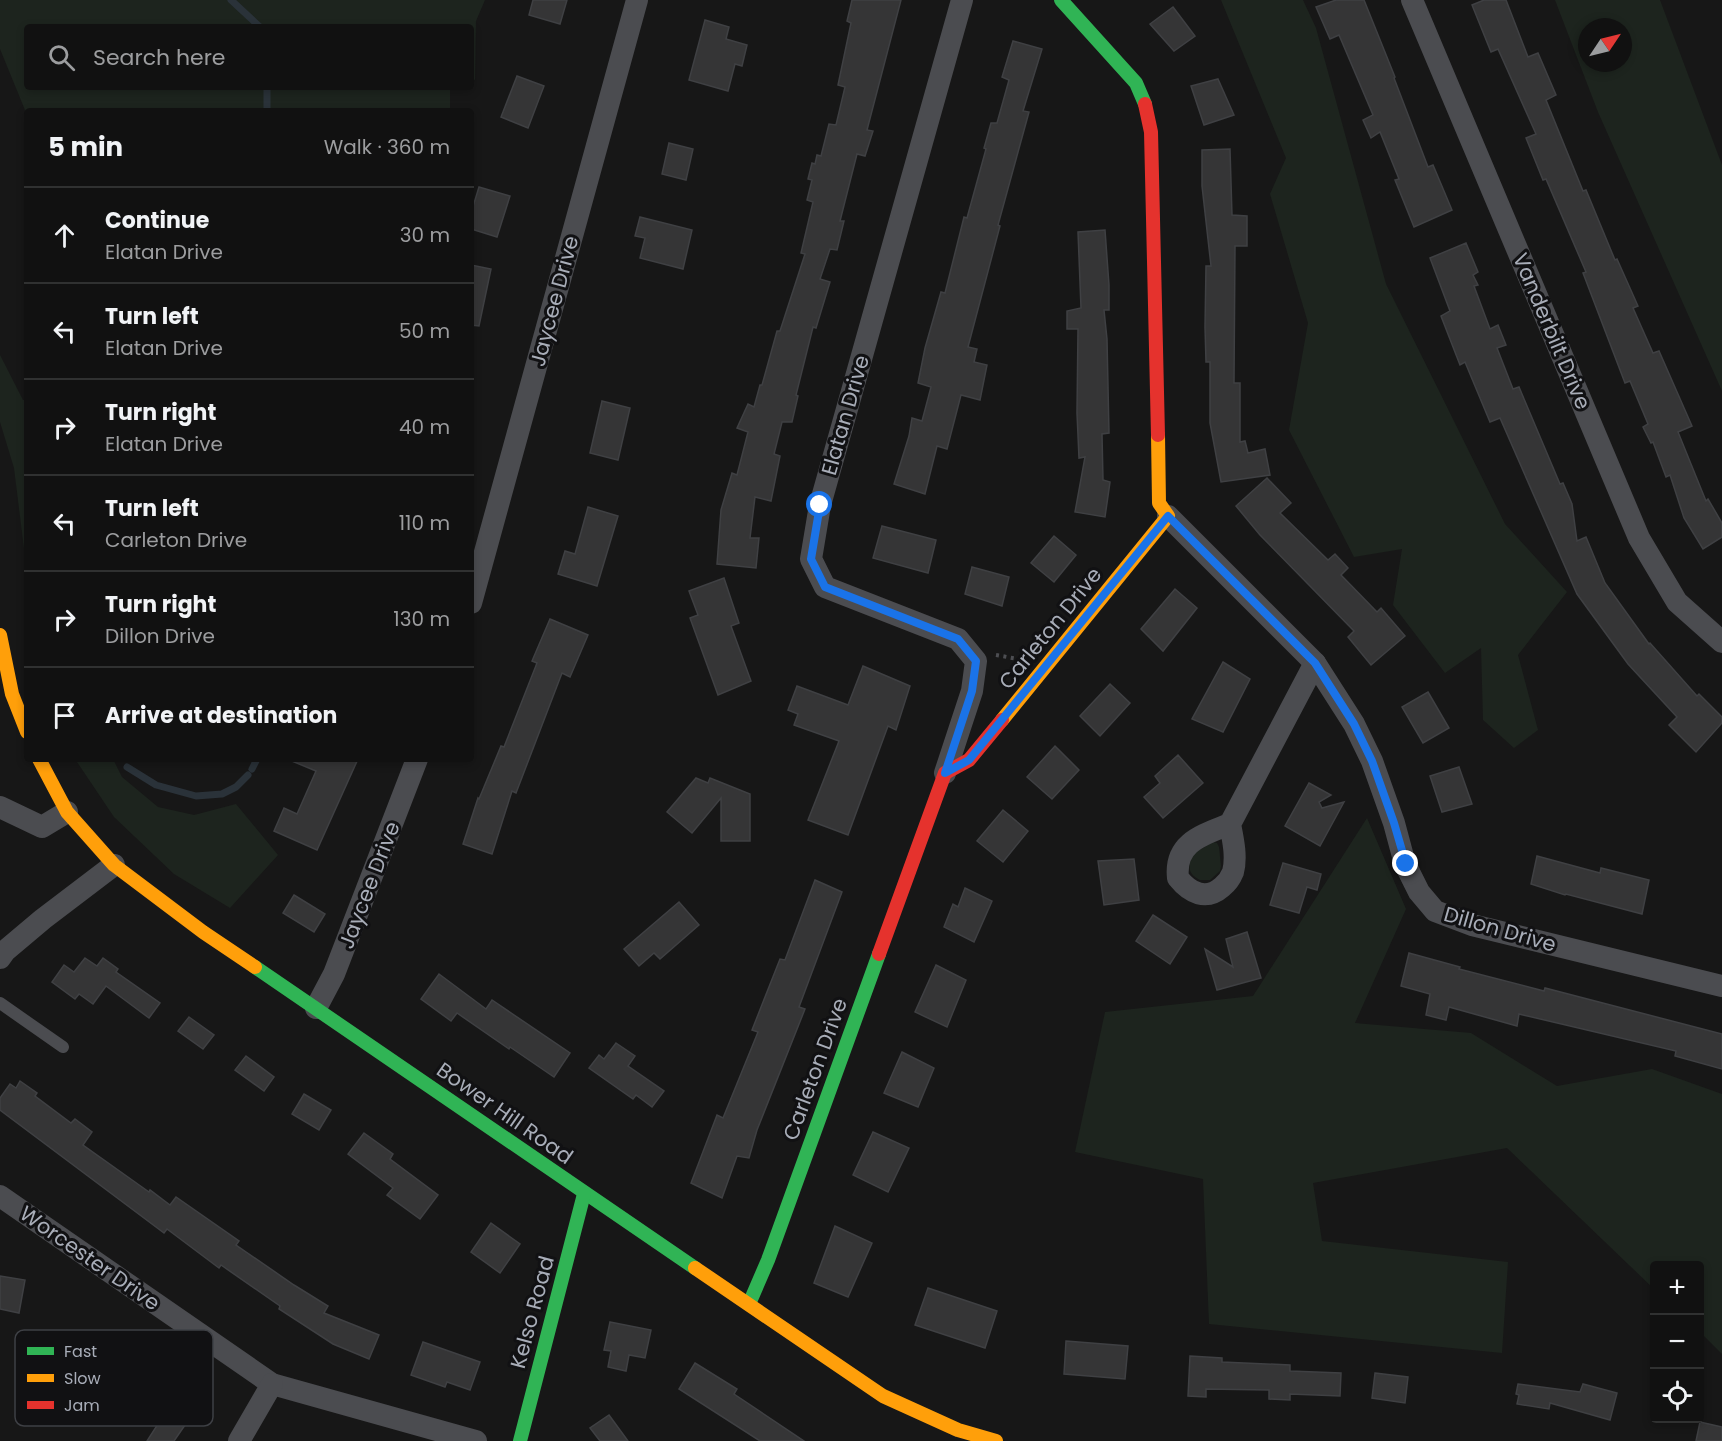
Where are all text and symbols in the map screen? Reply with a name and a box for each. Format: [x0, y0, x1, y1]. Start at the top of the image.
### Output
north arrow [1578, 18, 1632, 72]
search box [24, 24, 474, 90]
icon: search [45, 41, 78, 74]
text: Search here [93, 42, 226, 73]
text: 5 min [48, 129, 123, 165]
text: Walk · 360 m [324, 133, 450, 161]
text: Continue [105, 205, 209, 236]
icon: ahead [48, 219, 81, 252]
text: 30 m [400, 221, 450, 249]
street label: Jaycee Drive [523, 232, 585, 370]
text: Elatan Drive [105, 238, 223, 266]
street label: Vanderbilt Drive [1506, 248, 1598, 414]
text: Turn left [105, 301, 199, 332]
icon: left [48, 315, 81, 348]
text: 50 m [399, 317, 450, 345]
text: Elatan Drive [105, 334, 223, 362]
street label: Elatan Drive [814, 352, 876, 478]
text: Turn right [105, 397, 216, 428]
icon: right [48, 411, 81, 444]
text: 40 m [399, 413, 450, 441]
text: Elatan Drive [105, 430, 223, 458]
route start [806, 491, 832, 517]
text: Turn left [105, 493, 199, 524]
icon: left [48, 507, 81, 540]
text: 110 m [399, 509, 450, 537]
text: Carleton Drive [105, 526, 247, 554]
street label: Carleton Drive [992, 561, 1108, 695]
text: Turn right [105, 589, 216, 620]
icon: right [48, 603, 81, 636]
text: 130 m [393, 605, 450, 633]
text: Dillon Drive [105, 622, 215, 650]
icon: arrive [48, 699, 81, 732]
text: Arrive at destination [105, 700, 337, 731]
street label: Jaycee Drive [331, 817, 407, 953]
route end [1392, 850, 1418, 876]
street label: Dillon Drive [1440, 899, 1560, 959]
street label: Carleton Drive [776, 994, 854, 1144]
street label: Bower Hill Road [431, 1055, 579, 1171]
street label: Worcester Drive [14, 1199, 166, 1317]
street label: Kelso Road [503, 1253, 561, 1371]
map controls [1650, 1261, 1704, 1423]
button: + [1650, 1261, 1704, 1315]
button: − [1650, 1315, 1704, 1369]
legend [15, 1330, 213, 1426]
text: Fast [64, 1340, 97, 1363]
text: Slow [64, 1367, 101, 1390]
button: locate [1650, 1369, 1704, 1423]
text: Jam [64, 1394, 100, 1417]

